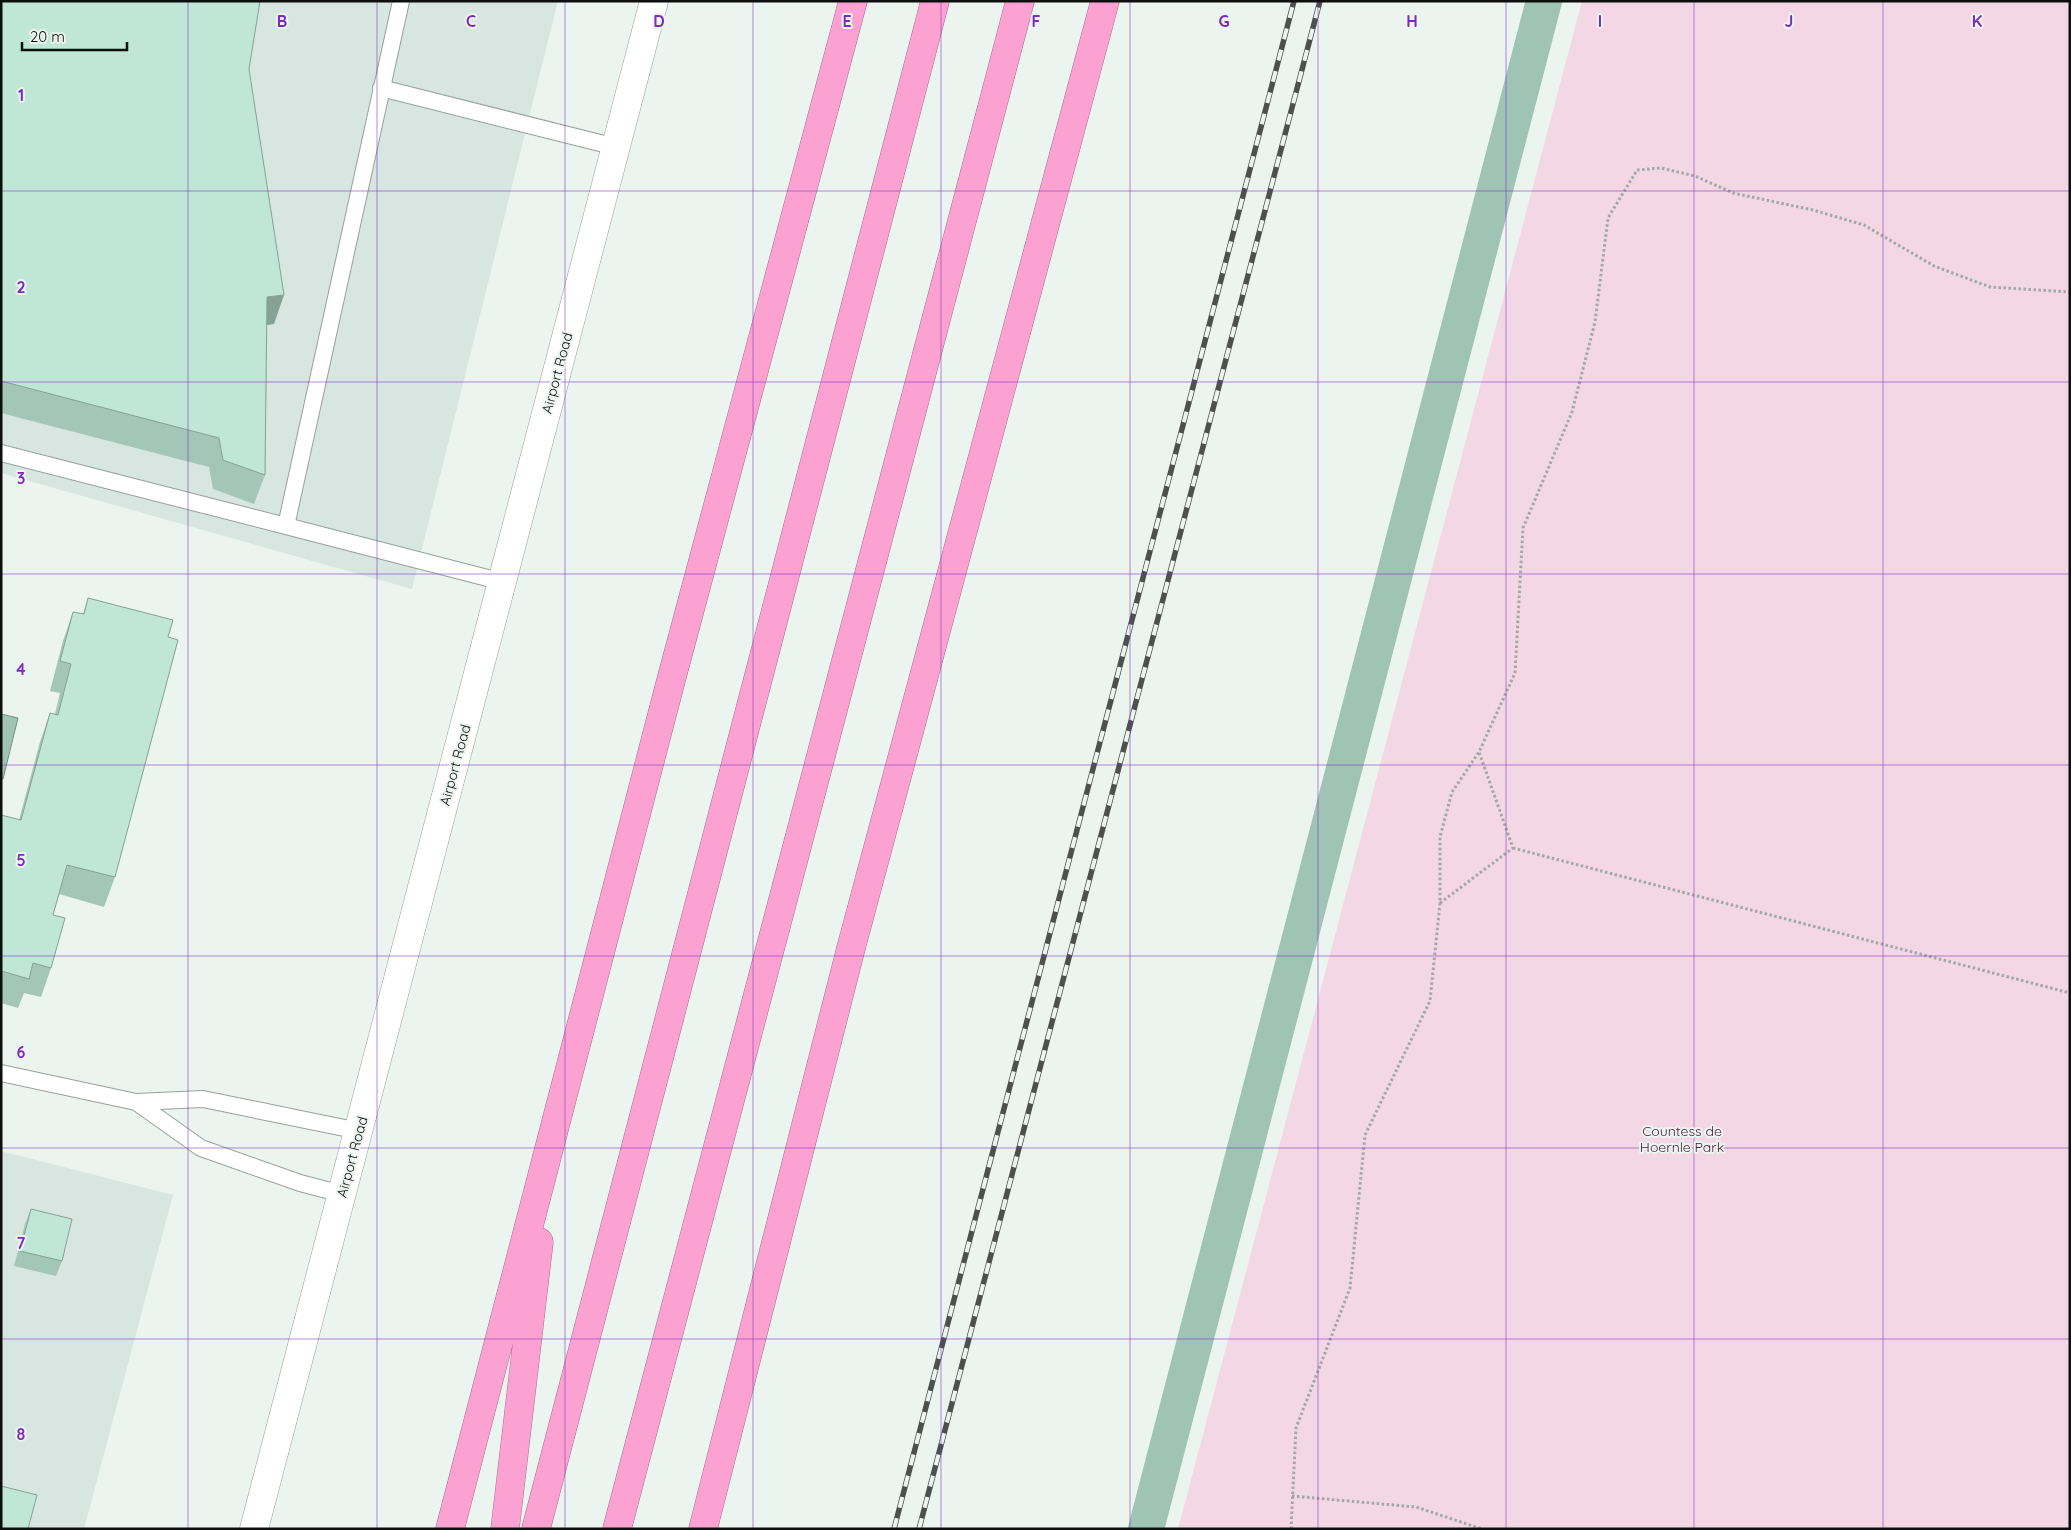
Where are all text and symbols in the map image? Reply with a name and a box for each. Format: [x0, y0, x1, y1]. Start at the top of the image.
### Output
text: B [277, 11, 287, 31]
text: C [466, 11, 476, 31]
text: D [653, 11, 665, 31]
text: E [842, 11, 852, 31]
text: F [1032, 11, 1041, 31]
text: G [1218, 11, 1230, 31]
text: H [1406, 11, 1418, 31]
text: I [1598, 11, 1602, 31]
text: J [1785, 11, 1793, 31]
text: K [1972, 11, 1982, 31]
scale bar [22, 20, 128, 52]
text: 20 m [30, 27, 65, 46]
text: 1 [18, 85, 24, 105]
text: 2 [16, 277, 26, 297]
street label: Airport Road [538, 331, 576, 415]
text: 3 [17, 468, 25, 488]
text: 4 [16, 659, 26, 679]
street label: Airport Road [436, 723, 474, 807]
text: 5 [16, 850, 26, 870]
text: 6 [17, 1042, 26, 1062]
street label: Airport Road [333, 1115, 371, 1199]
park label: Countess de Hoernle Park [1640, 1122, 1724, 1156]
text: 7 [17, 1233, 26, 1253]
text: 8 [17, 1424, 26, 1444]

